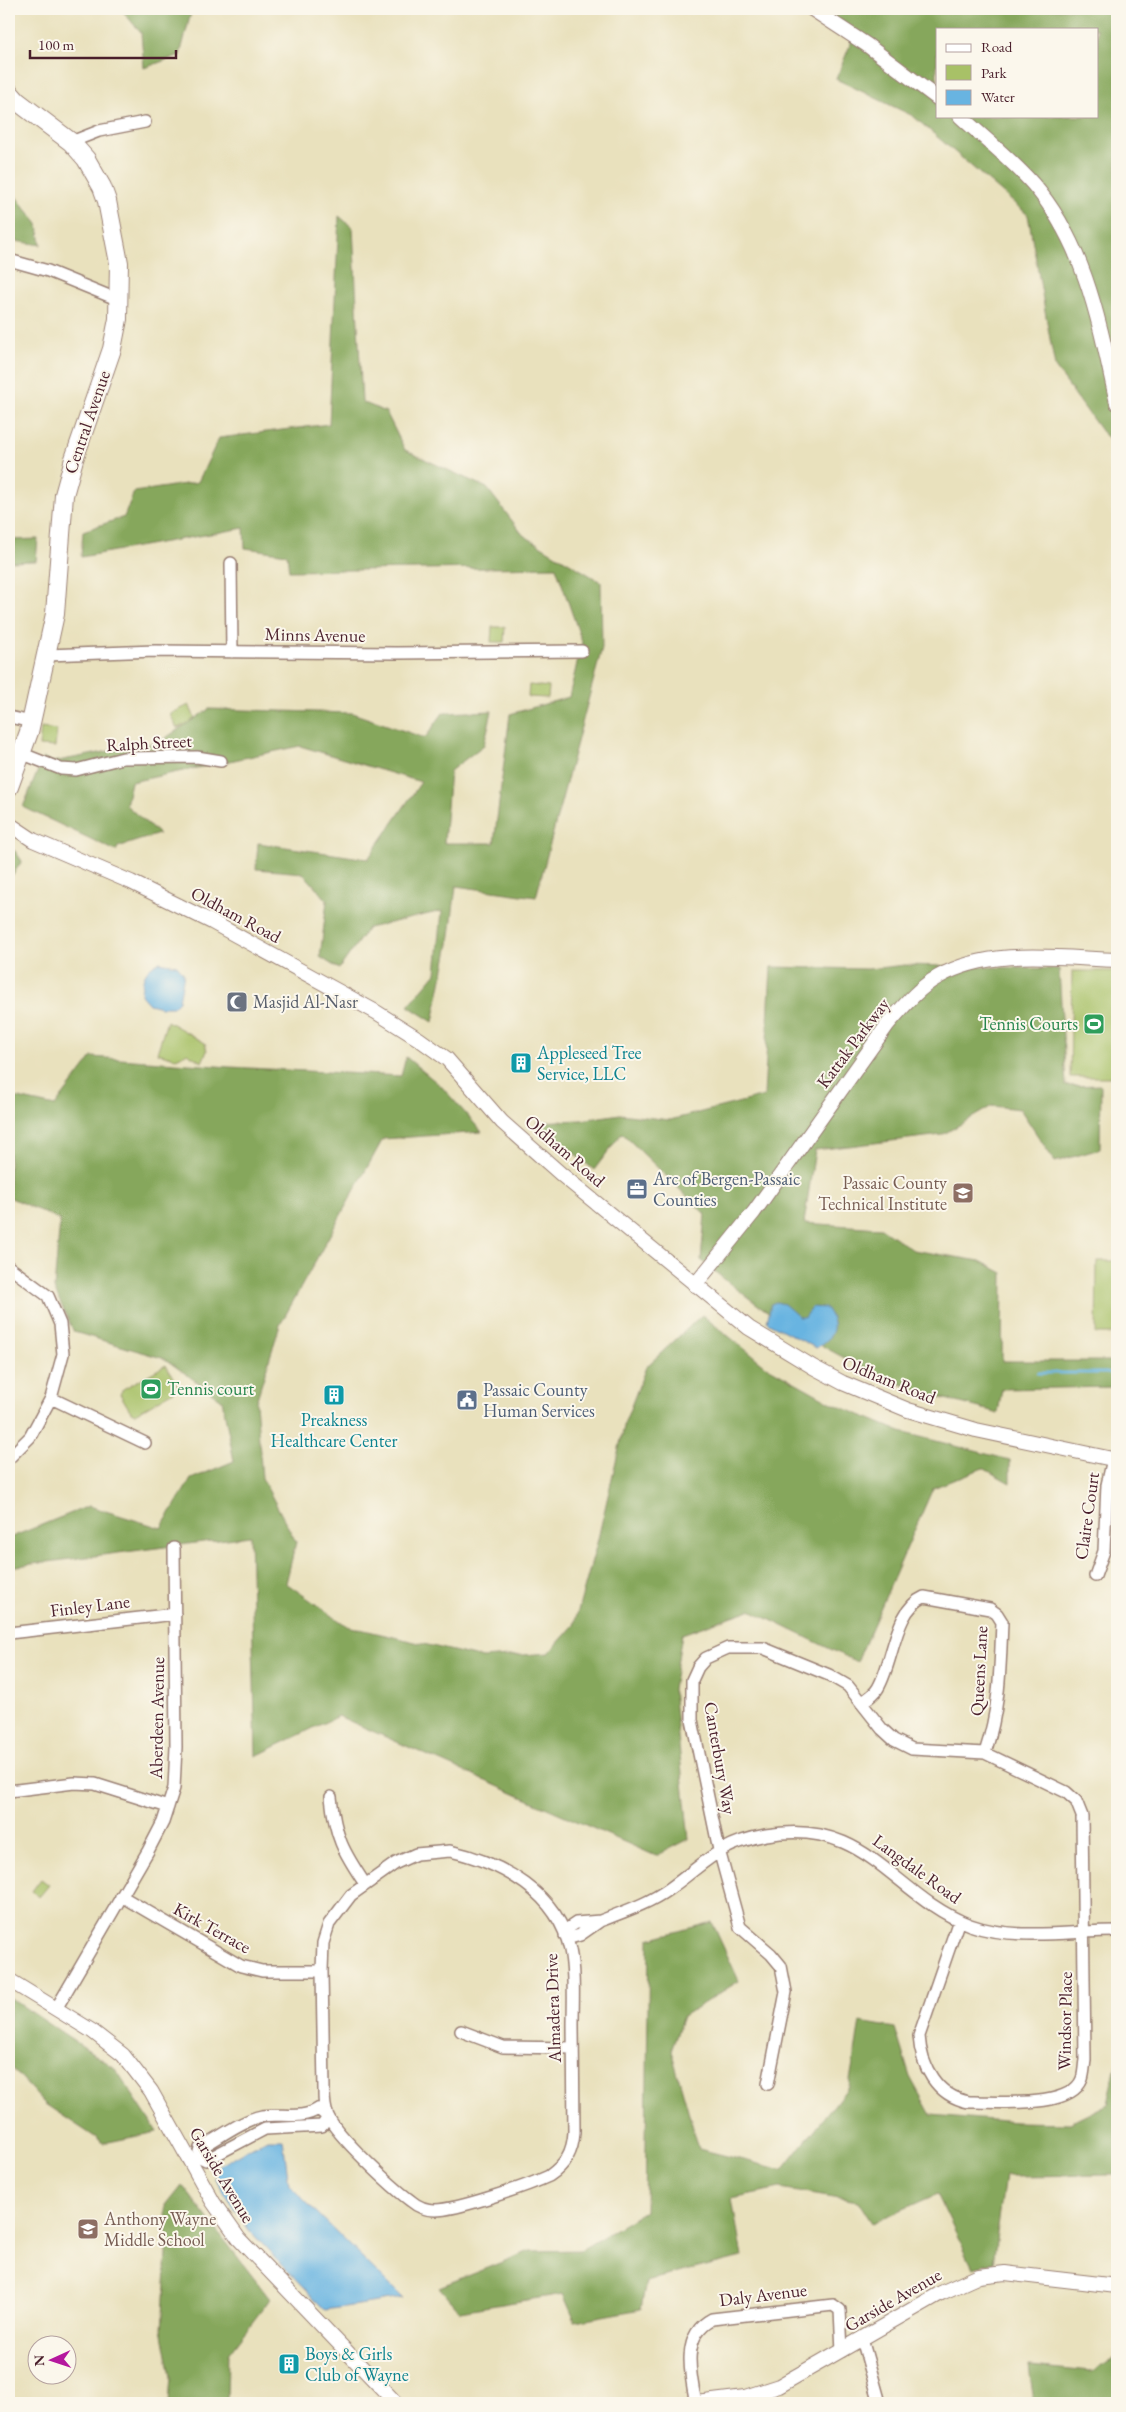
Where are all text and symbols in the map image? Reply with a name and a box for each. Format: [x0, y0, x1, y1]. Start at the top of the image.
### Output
scale bar [30, 28, 176, 60]
legend [936, 28, 1098, 118]
text: 100 m [38, 35, 75, 54]
text: Road [981, 37, 1013, 56]
text: Park [981, 63, 1008, 82]
text: Water [981, 87, 1015, 106]
street label: Central Avenue [58, 367, 115, 477]
street label: Minns Avenue [264, 622, 366, 647]
street label: Ralph Street [106, 729, 193, 756]
street label: Oldham Road [187, 881, 286, 948]
mosque icon: Masjid Al-Nasr [225, 990, 249, 1014]
place label: Masjid Al-Nasr [253, 990, 358, 1013]
street label: Kattak Parkway [811, 993, 894, 1093]
place label: Tennis Courts [979, 1012, 1078, 1035]
sports icon: Tennis Courts [1082, 1012, 1106, 1036]
place label: Appleseed Tree Service, LLC [536, 1041, 642, 1085]
building icon: Appleseed Tree Service, LLC [509, 1051, 533, 1075]
street label: Oldham Road [520, 1109, 611, 1192]
place label: Arc of Bergen-Passaic Counties [652, 1167, 800, 1211]
place label: Passaic County Technical Institute [818, 1171, 947, 1215]
office icon: Arc of Bergen-Passaic Counties [625, 1177, 649, 1201]
school or university icon: Passaic County Technical Institute [951, 1181, 975, 1205]
street label: Oldham Road [839, 1350, 940, 1409]
sports icon: Tennis court [139, 1377, 163, 1401]
place label: Tennis court [167, 1377, 254, 1400]
place label: Passaic County Human Services [483, 1378, 595, 1422]
building icon: Preakness Healthcare Center [322, 1383, 346, 1407]
public building icon: Passaic County Human Services [455, 1388, 479, 1412]
place label: Preakness Healthcare Center [271, 1408, 397, 1452]
street label: Claire Court [1069, 1470, 1104, 1561]
street label: Finley Lane [49, 1589, 131, 1622]
street label: Queens Lane [965, 1625, 992, 1717]
street label: Aberdeen Avenue [144, 1657, 169, 1780]
street label: Canterbury Way [699, 1700, 742, 1816]
street label: Langdale Road [868, 1829, 967, 1909]
street label: Kirk Terrace [169, 1897, 255, 1958]
street label: Almadera Drive [539, 1953, 566, 2064]
street label: Windsor Place [1052, 1971, 1077, 2071]
street label: Garside Avenue [185, 2123, 260, 2227]
place label: Anthony Wayne Middle School [103, 2207, 216, 2251]
school or university icon: Anthony Wayne Middle School [76, 2217, 100, 2241]
street label: Garside Avenue [840, 2263, 945, 2337]
street label: Daly Avenue [718, 2278, 808, 2311]
north arrow [28, 2334, 78, 2384]
place label: Boys & Girls Club of Wayne [305, 2342, 409, 2386]
building icon: Boys & Girls Club of Wayne [277, 2352, 301, 2376]
text: N [30, 2354, 48, 2367]

